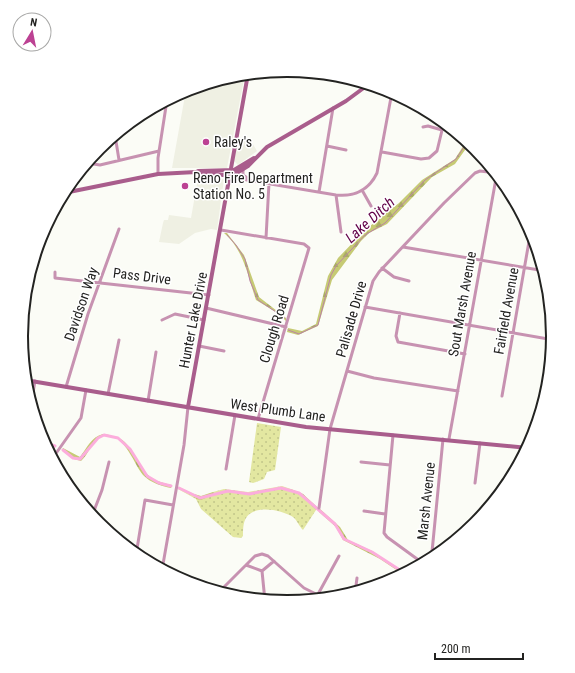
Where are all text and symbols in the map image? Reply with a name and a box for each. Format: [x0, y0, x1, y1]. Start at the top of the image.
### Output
north arrow [12, 12, 52, 52]
text: N [29, 16, 38, 30]
place label: Raley's [214, 134, 252, 150]
marker: Raley's [201, 137, 211, 147]
place label: Reno Fire Department Station No. 5 [193, 170, 313, 202]
marker: Reno Fire Department Station No. 5 [180, 181, 190, 191]
water label: Lake Ditch [342, 193, 398, 247]
street label: Sout Marsh Avenue [445, 250, 479, 358]
street label: Davidson Way [61, 265, 101, 343]
street label: Pass Drive [112, 265, 172, 288]
street label: Fairfield Avenue [490, 266, 522, 356]
street label: Hunter Lake Drive [176, 270, 210, 369]
street label: Palisade Drive [332, 279, 370, 359]
street label: Clough Road [256, 293, 292, 365]
street label: West Plumb Lane [229, 395, 327, 425]
street label: Marsh Avenue [414, 461, 438, 541]
scale bar [435, 635, 523, 661]
text: 200 m [441, 642, 471, 656]

